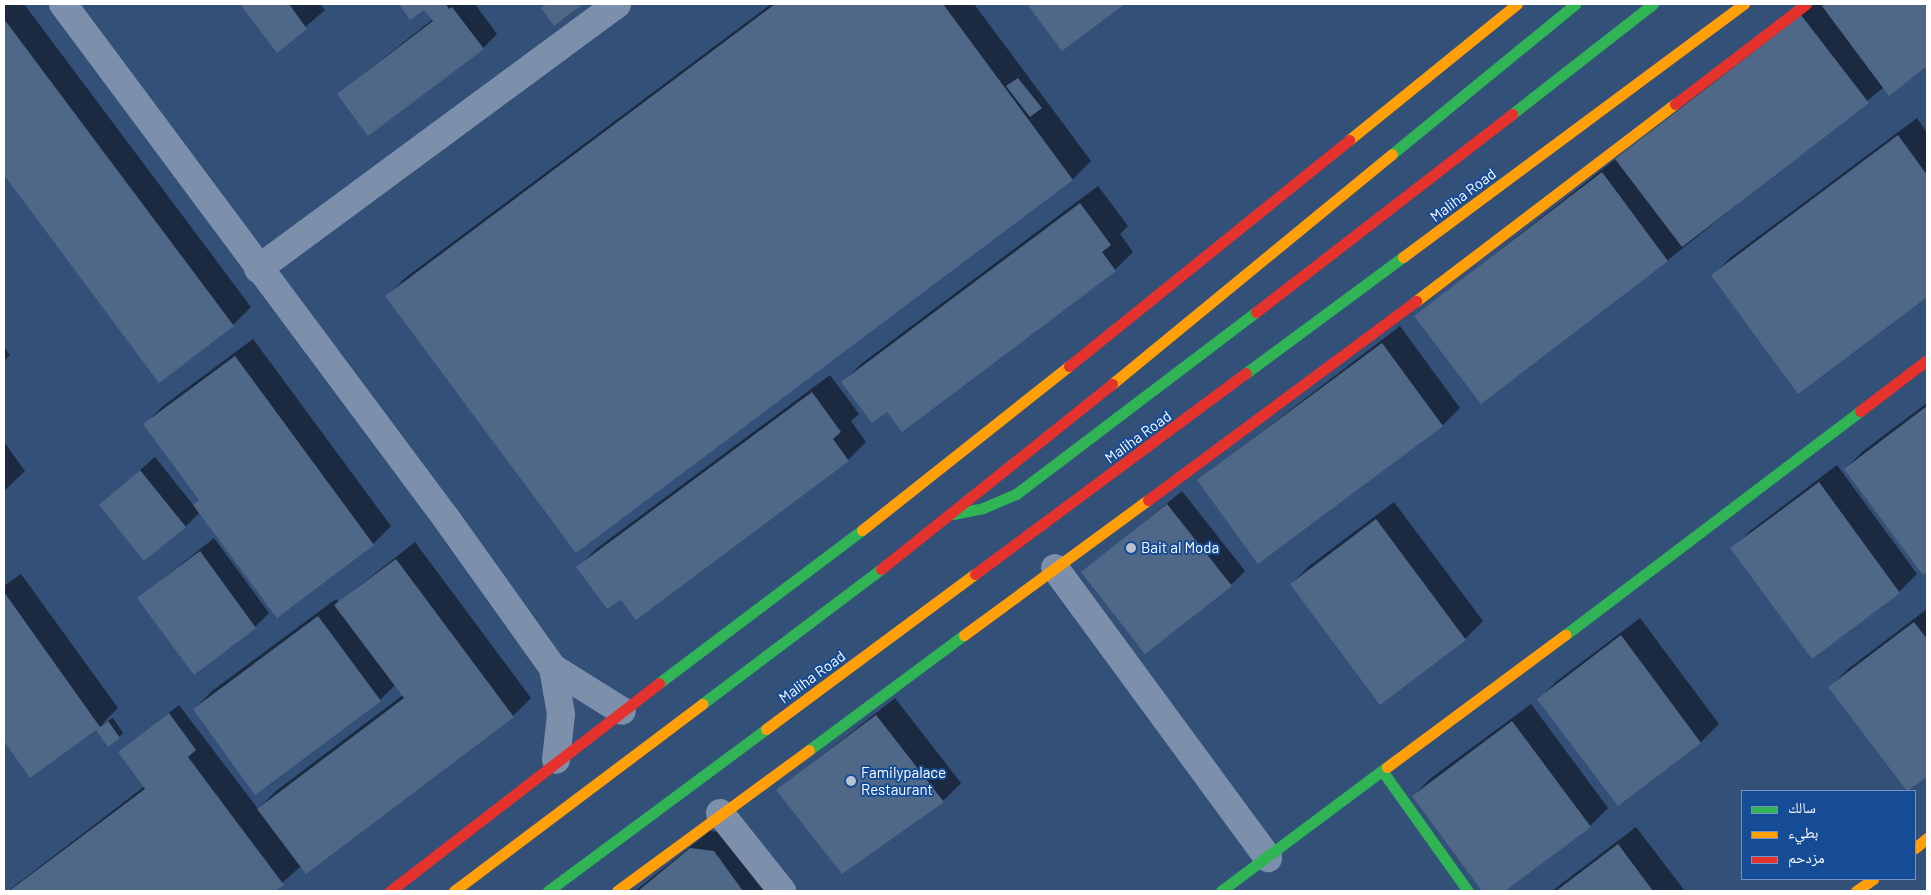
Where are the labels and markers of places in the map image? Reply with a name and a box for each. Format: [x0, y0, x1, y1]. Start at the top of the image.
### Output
place label: Bait al Moda [1141, 539, 1219, 557]
marker: Bait al Moda [1125, 542, 1137, 554]
place label: Familypalace Restaurant [861, 763, 946, 798]
marker: Familypalace Restaurant [845, 775, 857, 787]

